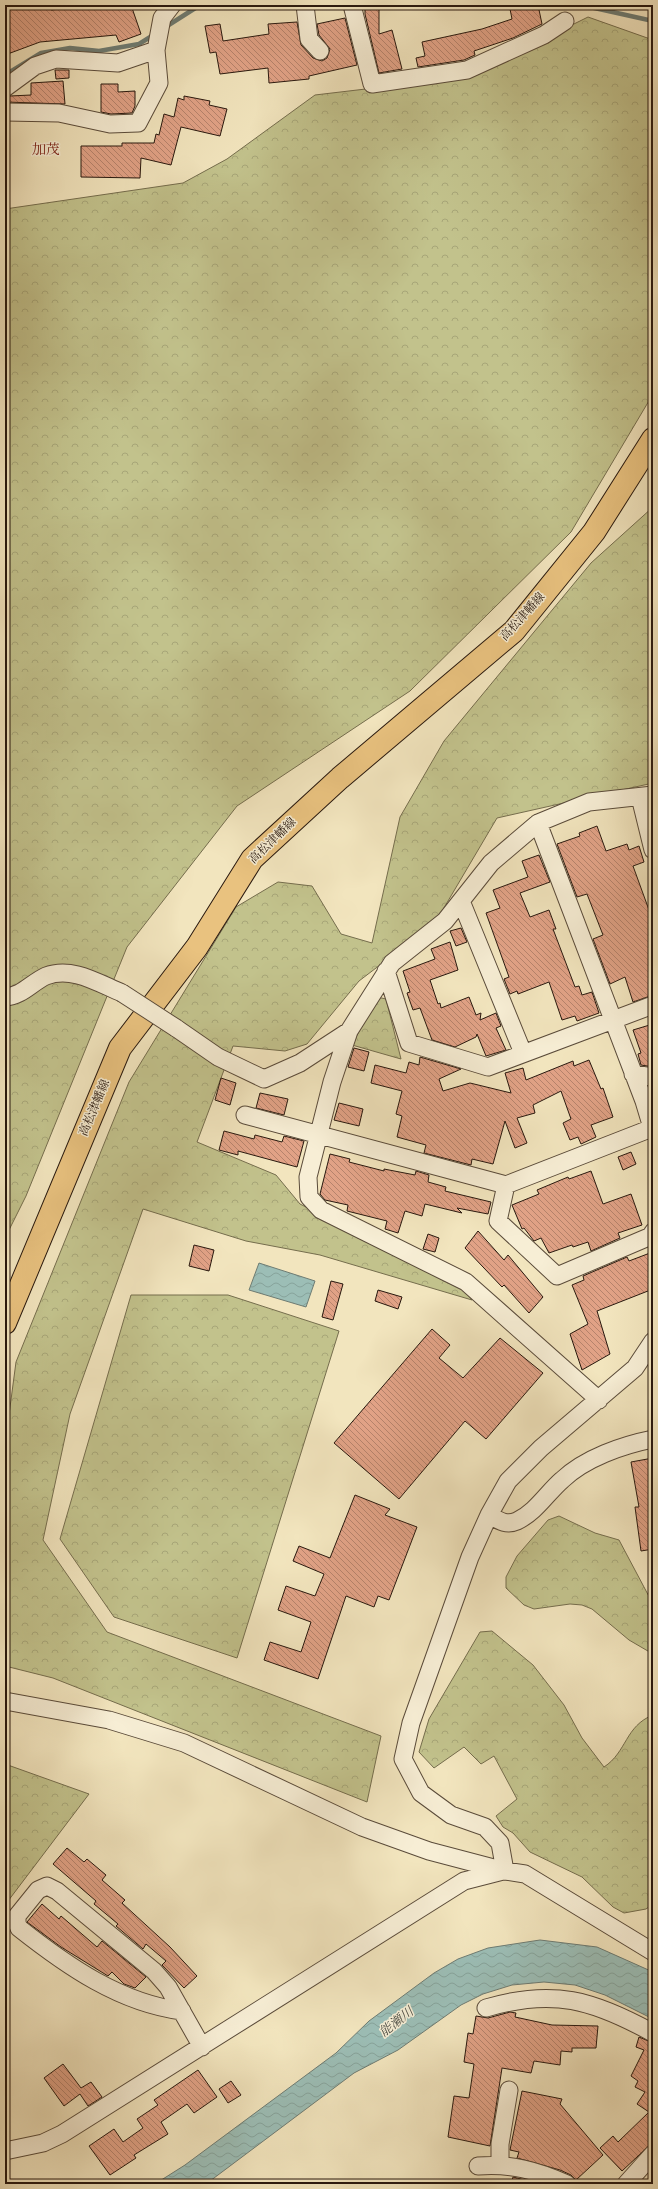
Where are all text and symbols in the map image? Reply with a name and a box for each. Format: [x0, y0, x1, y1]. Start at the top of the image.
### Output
district label: 加茂 [32, 141, 60, 160]
street label: 高松津幡線 [497, 589, 549, 645]
street label: 高松津幡線 [246, 814, 300, 868]
street label: 高松津幡線 [76, 1077, 114, 1139]
water label: 能瀬川 [376, 2003, 419, 2042]

